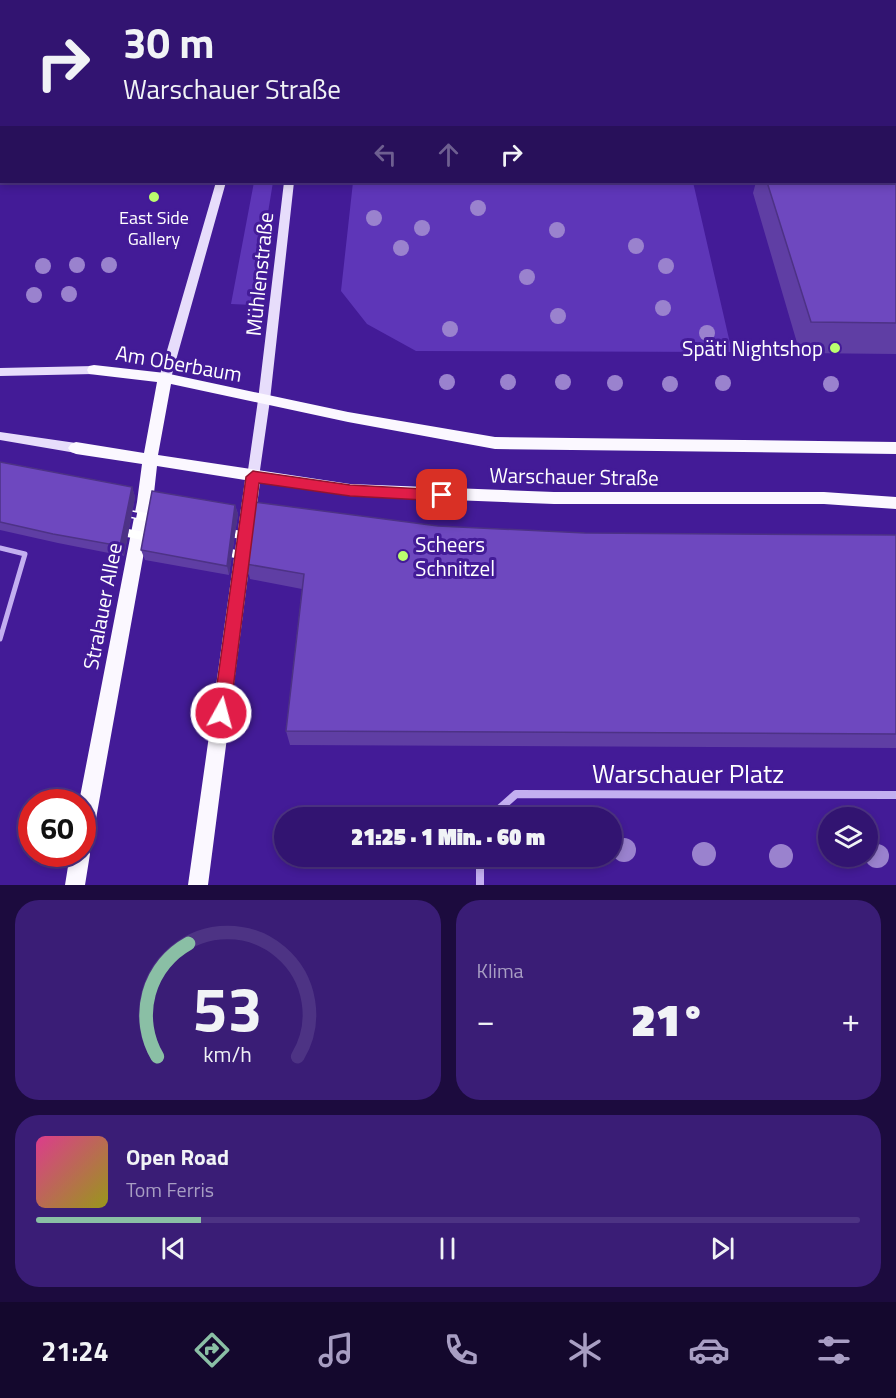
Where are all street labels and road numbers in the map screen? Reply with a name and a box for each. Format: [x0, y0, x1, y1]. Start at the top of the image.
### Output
street label: Mühlenstraße [237, 210, 281, 338]
street label: Am Oberbaum [113, 336, 245, 390]
street label: Warschauer Straße [489, 459, 659, 493]
street label: Stralauer Allee [74, 540, 130, 672]
street label: Warschauer Platz [592, 754, 784, 793]

